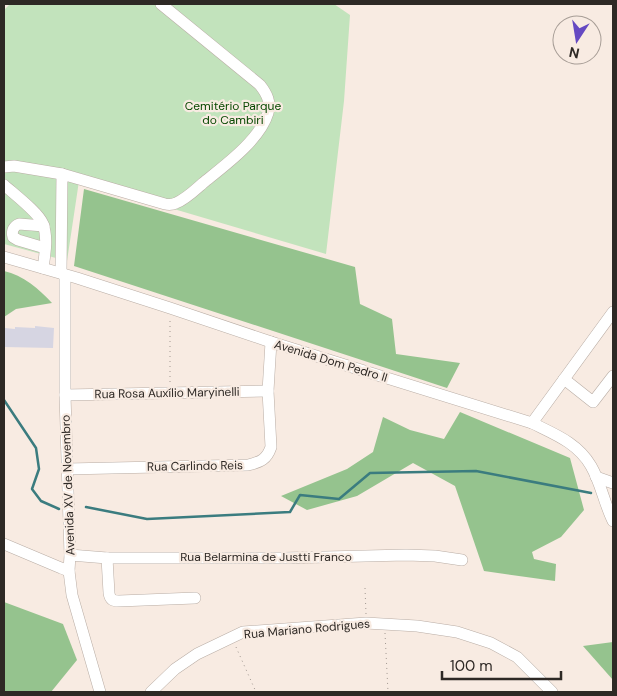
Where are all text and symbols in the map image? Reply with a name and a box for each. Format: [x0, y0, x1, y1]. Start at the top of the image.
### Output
north arrow [552, 15, 602, 65]
text: N [567, 43, 581, 63]
park label: Cemitério Parque do Cambiri [185, 98, 281, 128]
street label: Avenida Dom Pedro II [272, 336, 390, 386]
street label: Rua Rosa Auxílio Maryinelli [94, 384, 240, 402]
street label: Avenida XV de Novembro [58, 414, 78, 556]
street label: Rua Carlindo Reis [147, 457, 243, 475]
street label: Rua Belarmina de Justti Franco [180, 549, 352, 565]
street label: Rua Mariano Rodrigues [243, 616, 371, 642]
scale bar [442, 648, 561, 680]
text: 100 m [450, 656, 493, 676]

